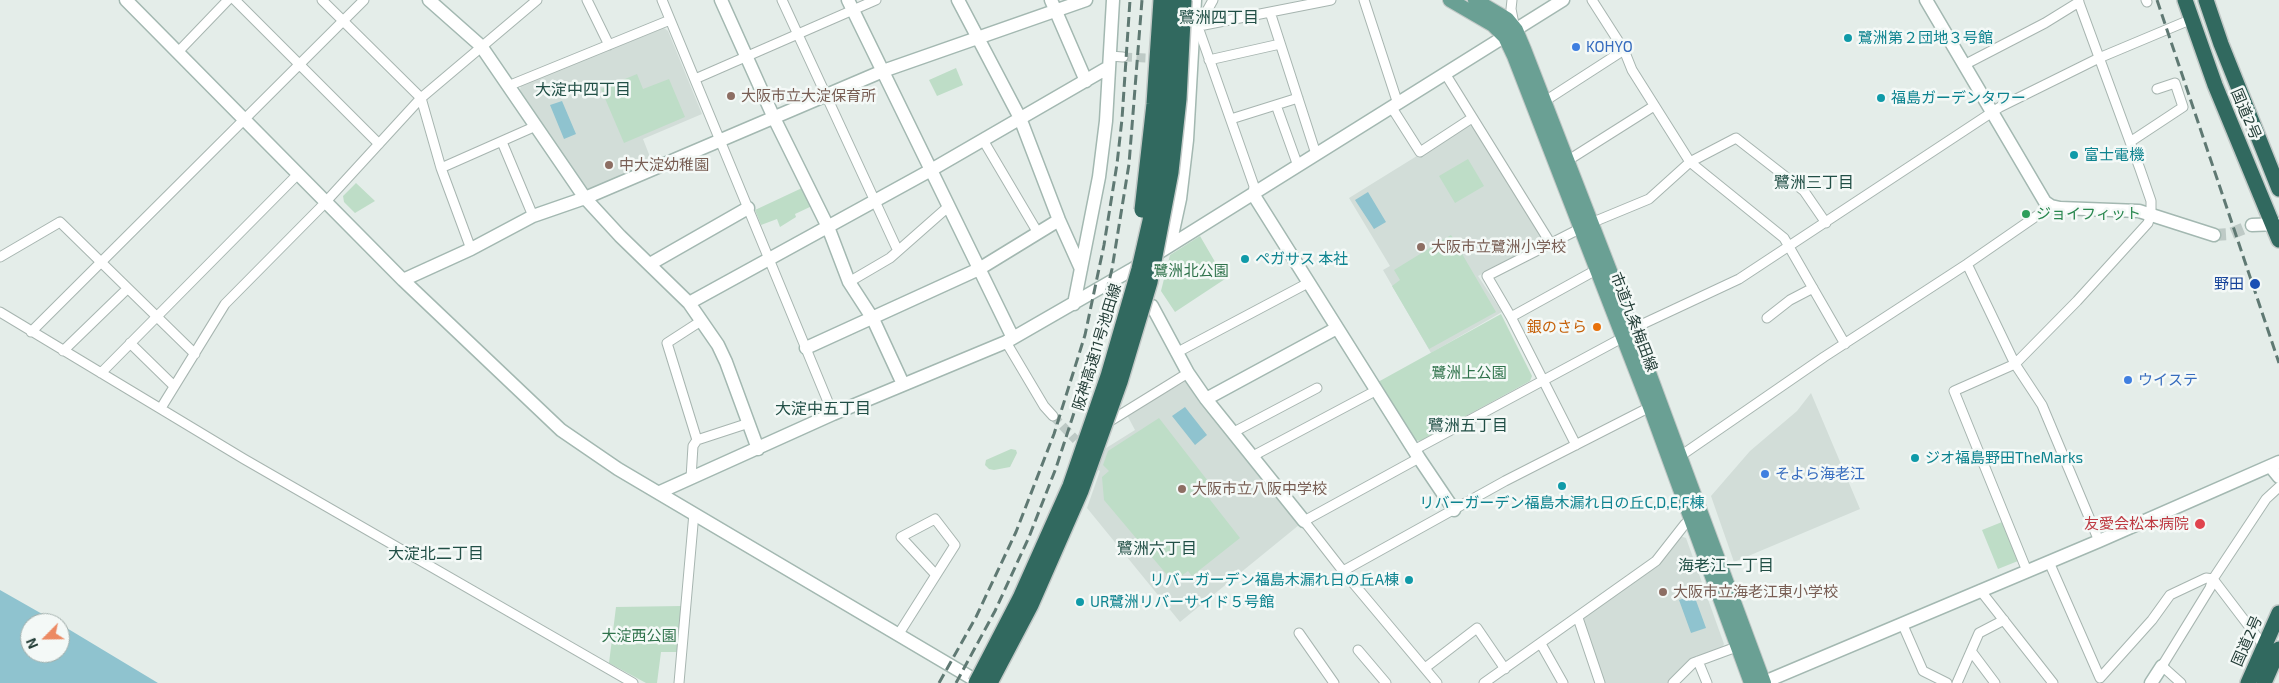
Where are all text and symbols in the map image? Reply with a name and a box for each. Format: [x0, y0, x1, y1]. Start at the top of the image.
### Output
district label: 鷺洲四丁目 [1179, 8, 1259, 28]
place label: 鷺洲第２団地３号館 [1858, 29, 1993, 47]
marker: 鷺洲第２団地３号館 [1842, 32, 1854, 44]
place label: KOHYO [1586, 38, 1633, 56]
marker: KOHYO [1570, 41, 1582, 53]
district label: 大淀中四丁目 [535, 80, 631, 100]
street label: 国道2号 [2227, 86, 2265, 142]
place label: 大阪市立大淀保育所 [741, 87, 876, 105]
place label: 福島ガーデンタワー [1891, 89, 2026, 107]
marker: 大阪市立大淀保育所 [725, 90, 737, 102]
marker: 福島ガーデンタワー [1875, 92, 1887, 104]
place label: 富士電機 [2084, 146, 2144, 164]
marker: 富士電機 [2068, 149, 2080, 161]
place label: 中大淀幼稚園 [619, 156, 709, 174]
marker: 中大淀幼稚園 [603, 159, 615, 171]
district label: 鷺洲三丁目 [1774, 173, 1854, 193]
place label: ジョイフィット [2036, 205, 2141, 223]
marker: ジョイフィット [2020, 208, 2032, 220]
place label: 大阪市立鷺洲小学校 [1431, 238, 1566, 256]
marker: 大阪市立鷺洲小学校 [1415, 241, 1427, 253]
place label: ペガサス 本社 [1255, 250, 1348, 268]
marker: ペガサス 本社 [1239, 253, 1251, 265]
park label: 鷺洲北公園 [1154, 262, 1228, 280]
street label: 市道九条梅田線 [1607, 270, 1661, 374]
place label: 野田 [2214, 275, 2244, 293]
marker: 野田 [2248, 277, 2262, 291]
street label: 阪神高速11号池田線 [1069, 281, 1125, 413]
place label: 銀のさら [1527, 318, 1587, 336]
marker: 銀のさら [1591, 321, 1603, 333]
park label: 鷺洲上公園 [1432, 364, 1506, 382]
place label: ウイステ [2138, 371, 2198, 389]
marker: ウイステ [2122, 374, 2134, 386]
district label: 大淀中五丁目 [775, 399, 871, 419]
district label: 鷺洲五丁目 [1428, 416, 1508, 436]
place label: ジオ福島野田TheMarks [1925, 449, 2083, 467]
marker: ジオ福島野田TheMarks [1909, 452, 1921, 464]
place label: そよら海老江 [1775, 465, 1865, 483]
marker: そよら海老江 [1759, 468, 1771, 480]
place label: 大阪市立八阪中学校 [1192, 480, 1327, 498]
marker: リバーガーデン福島木漏れ日の丘C,D,E,F棟 [1556, 480, 1568, 492]
marker: 大阪市立八阪中学校 [1176, 483, 1188, 495]
place label: リバーガーデン福島木漏れ日の丘C,D,E,F棟 [1419, 494, 1705, 512]
place label: 友愛会松本病院 [2084, 515, 2189, 533]
marker: 友愛会松本病院 [2193, 517, 2207, 531]
district label: 鷺洲六丁目 [1117, 539, 1197, 559]
district label: 大淀北二丁目 [388, 544, 484, 564]
district label: 海老江一丁目 [1678, 556, 1774, 576]
place label: リバーガーデン福島木漏れ日の丘A棟 [1150, 571, 1399, 589]
marker: リバーガーデン福島木漏れ日の丘A棟 [1403, 574, 1415, 586]
place label: 大阪市立海老江東小学校 [1673, 583, 1838, 601]
marker: 大阪市立海老江東小学校 [1657, 586, 1669, 598]
place label: UR鷺洲リバーサイド５号館 [1090, 593, 1274, 611]
marker: UR鷺洲リバーサイド５号館 [1074, 596, 1086, 608]
north arrow [20, 613, 70, 663]
street label: 国道2号 [2228, 613, 2266, 669]
park label: 大淀西公園 [602, 627, 676, 645]
text: N [22, 636, 41, 652]

